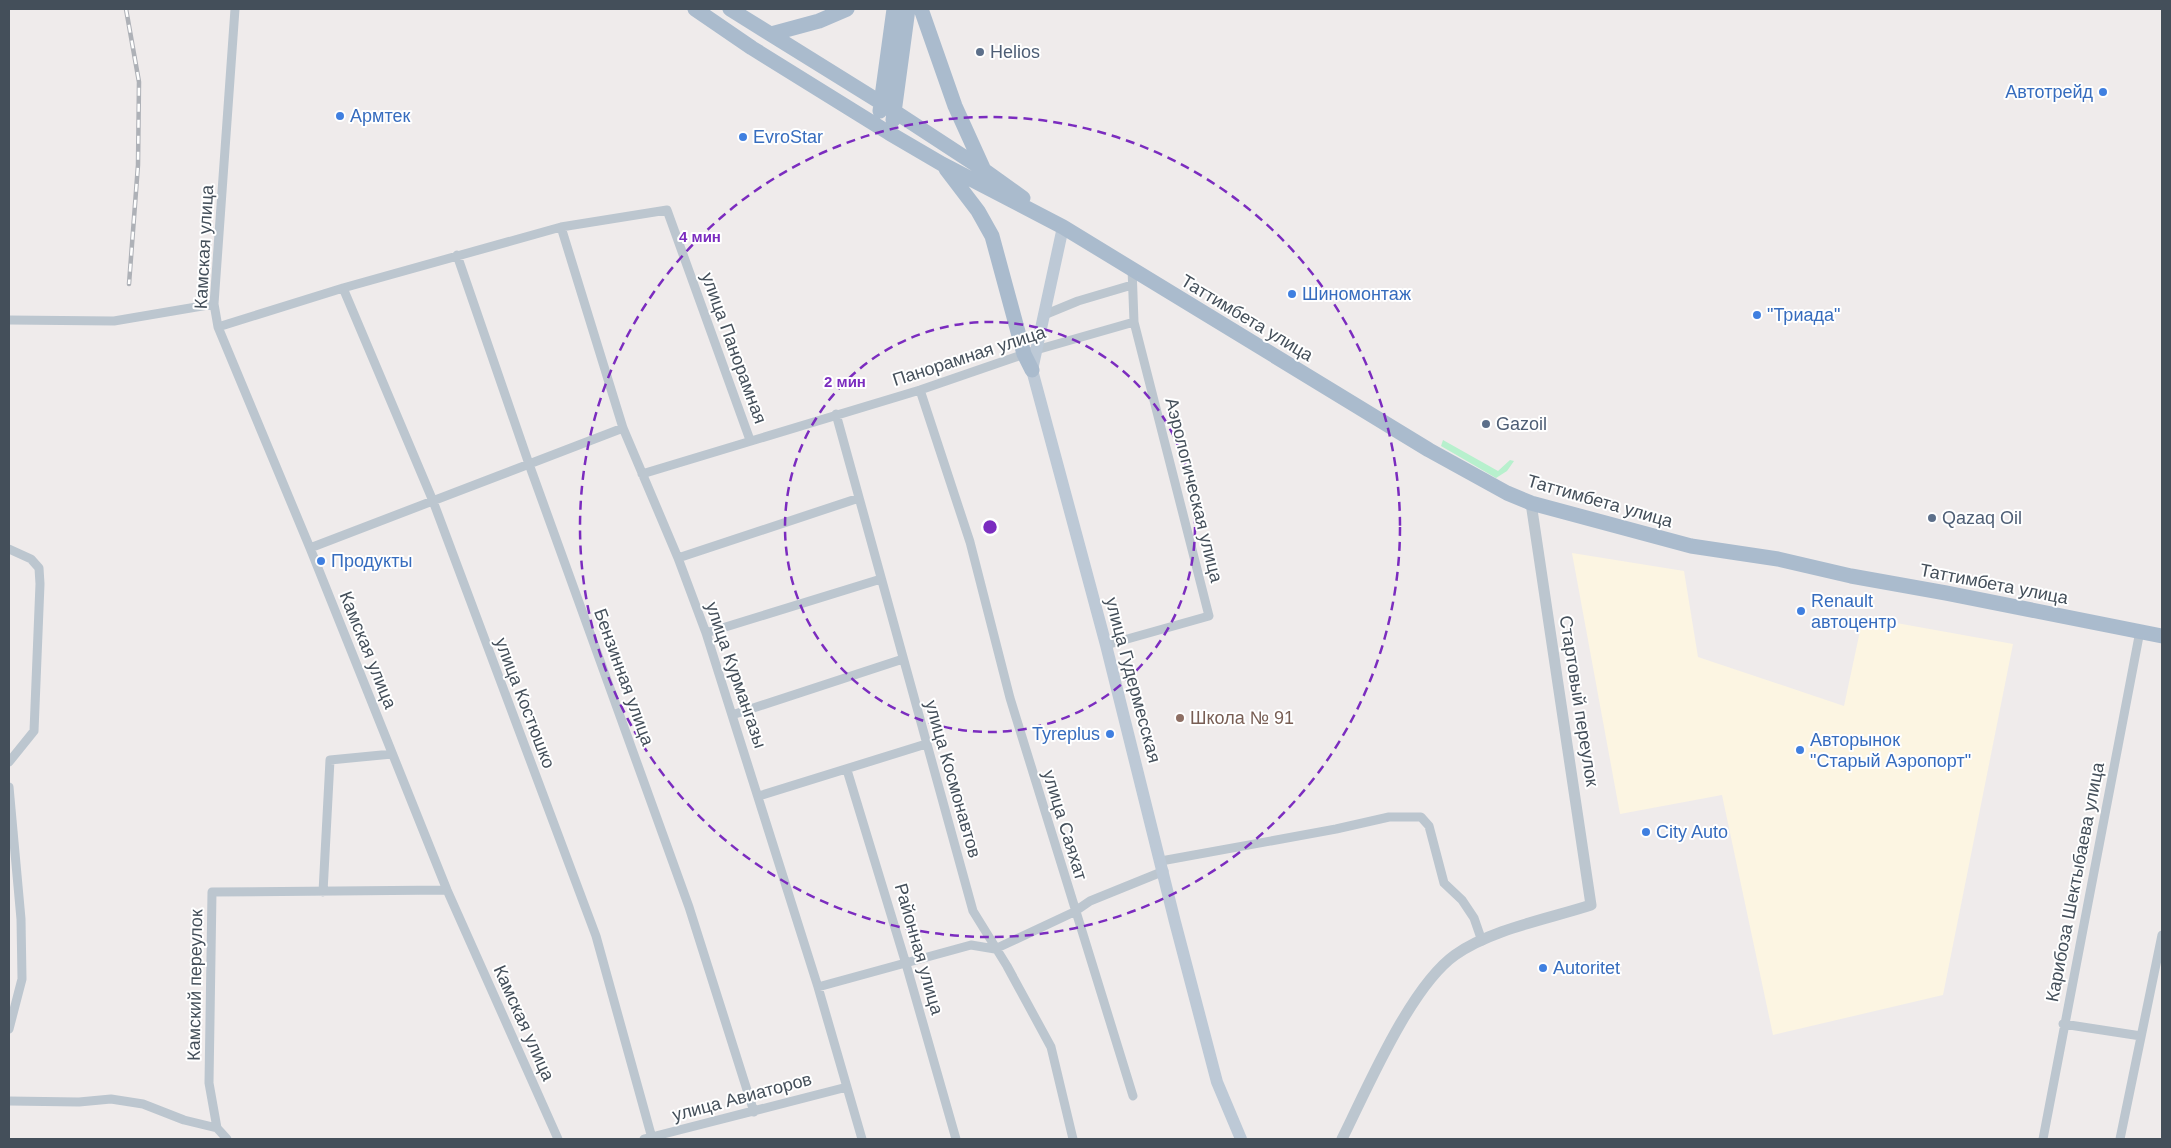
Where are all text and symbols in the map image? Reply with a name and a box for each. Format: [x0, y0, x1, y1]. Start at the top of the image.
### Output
place label: Helios [990, 42, 1040, 62]
marker: Helios [974, 46, 986, 58]
place label: Автотрейд [2005, 82, 2093, 102]
marker: Автотрейд [2097, 86, 2109, 98]
place label: Армтек [350, 106, 410, 126]
marker: Армтек [334, 110, 346, 122]
place label: EvroStar [753, 127, 823, 147]
marker: EvroStar [737, 131, 749, 143]
street label: Камская улица [191, 183, 217, 310]
text: 4 мин [679, 228, 721, 245]
street label: улица Панорамная [697, 270, 771, 426]
street label: Таттимбета улица [1177, 271, 1318, 366]
place label: Шиномонтаж [1302, 284, 1411, 304]
marker: Шиномонтаж [1286, 288, 1298, 300]
place label: "Триада" [1767, 305, 1840, 325]
marker: "Триада" [1751, 309, 1763, 321]
street label: Панорамная улица [890, 322, 1049, 390]
text: 2 мин [824, 373, 866, 390]
street label: Аэрологическая улица [1161, 396, 1227, 585]
place label: Gazoil [1496, 414, 1547, 434]
marker: Gazoil [1480, 418, 1492, 430]
street label: Таттимбета улица [1525, 471, 1676, 532]
place label: Qazaq Oil [1942, 508, 2022, 528]
marker: Qazaq Oil [1926, 512, 1938, 524]
centre of rings [981, 518, 999, 536]
place label: Продукты [331, 551, 412, 571]
marker: Продукты [315, 555, 327, 567]
street label: Таттимбета улица [1918, 560, 2071, 608]
street label: Камская улица [335, 589, 401, 712]
place label: Renault автоцентр [1811, 591, 1897, 632]
street label: улица Гудермесская [1101, 595, 1165, 765]
street label: улица Курмангазы [702, 599, 770, 751]
marker: Renault автоцентр [1795, 605, 1807, 617]
street label: Бензинная улица [590, 606, 658, 749]
street label: Стартовый переулок [1556, 614, 1602, 788]
street label: улица Костюшко [491, 635, 559, 771]
street label: улица Космонавтов [921, 698, 985, 860]
place label: Школа № 91 [1190, 708, 1294, 728]
marker: Школа № 91 [1174, 712, 1186, 724]
place label: Tyreplus [1032, 724, 1100, 744]
marker: Tyreplus [1104, 728, 1116, 740]
place label: Авторынок "Старый Аэропорт" [1810, 730, 1971, 771]
marker: Авторынок "Старый Аэропорт" [1794, 744, 1806, 756]
street label: Карибоза Шектыбаева улица [2042, 760, 2108, 1003]
street label: улица Саяхат [1039, 768, 1091, 882]
place label: City Auto [1656, 822, 1728, 842]
marker: City Auto [1640, 826, 1652, 838]
street label: Районная улица [891, 881, 948, 1018]
street label: Камский переулок [184, 909, 206, 1061]
place label: Autoritet [1553, 958, 1620, 978]
street label: Камская улица [490, 962, 559, 1085]
marker: Autoritet [1537, 962, 1549, 974]
street label: улица Авиаторов [670, 1069, 814, 1125]

